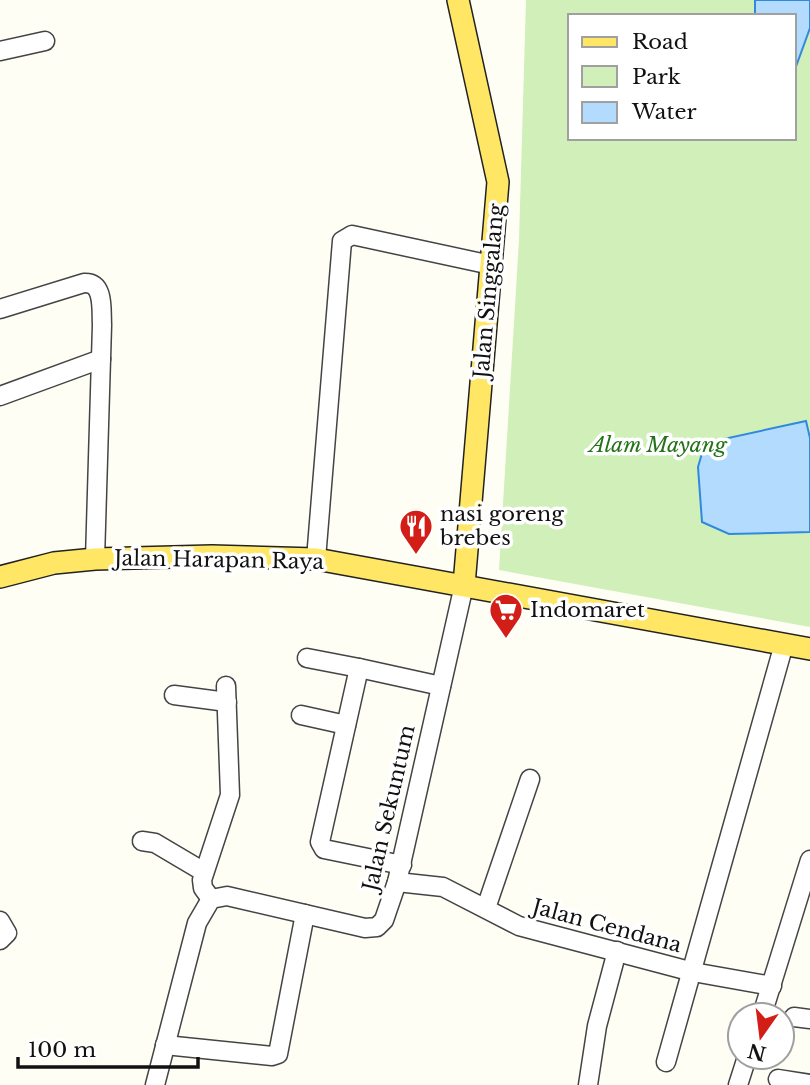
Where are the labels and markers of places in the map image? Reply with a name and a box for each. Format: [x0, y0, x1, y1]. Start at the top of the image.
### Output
place label: nasi goreng brebes [439, 501, 564, 551]
restaurant icon: nasi goreng brebes [397, 507, 435, 556]
supermarket icon: Indomaret [487, 591, 525, 640]
place label: Indomaret [530, 597, 645, 623]

